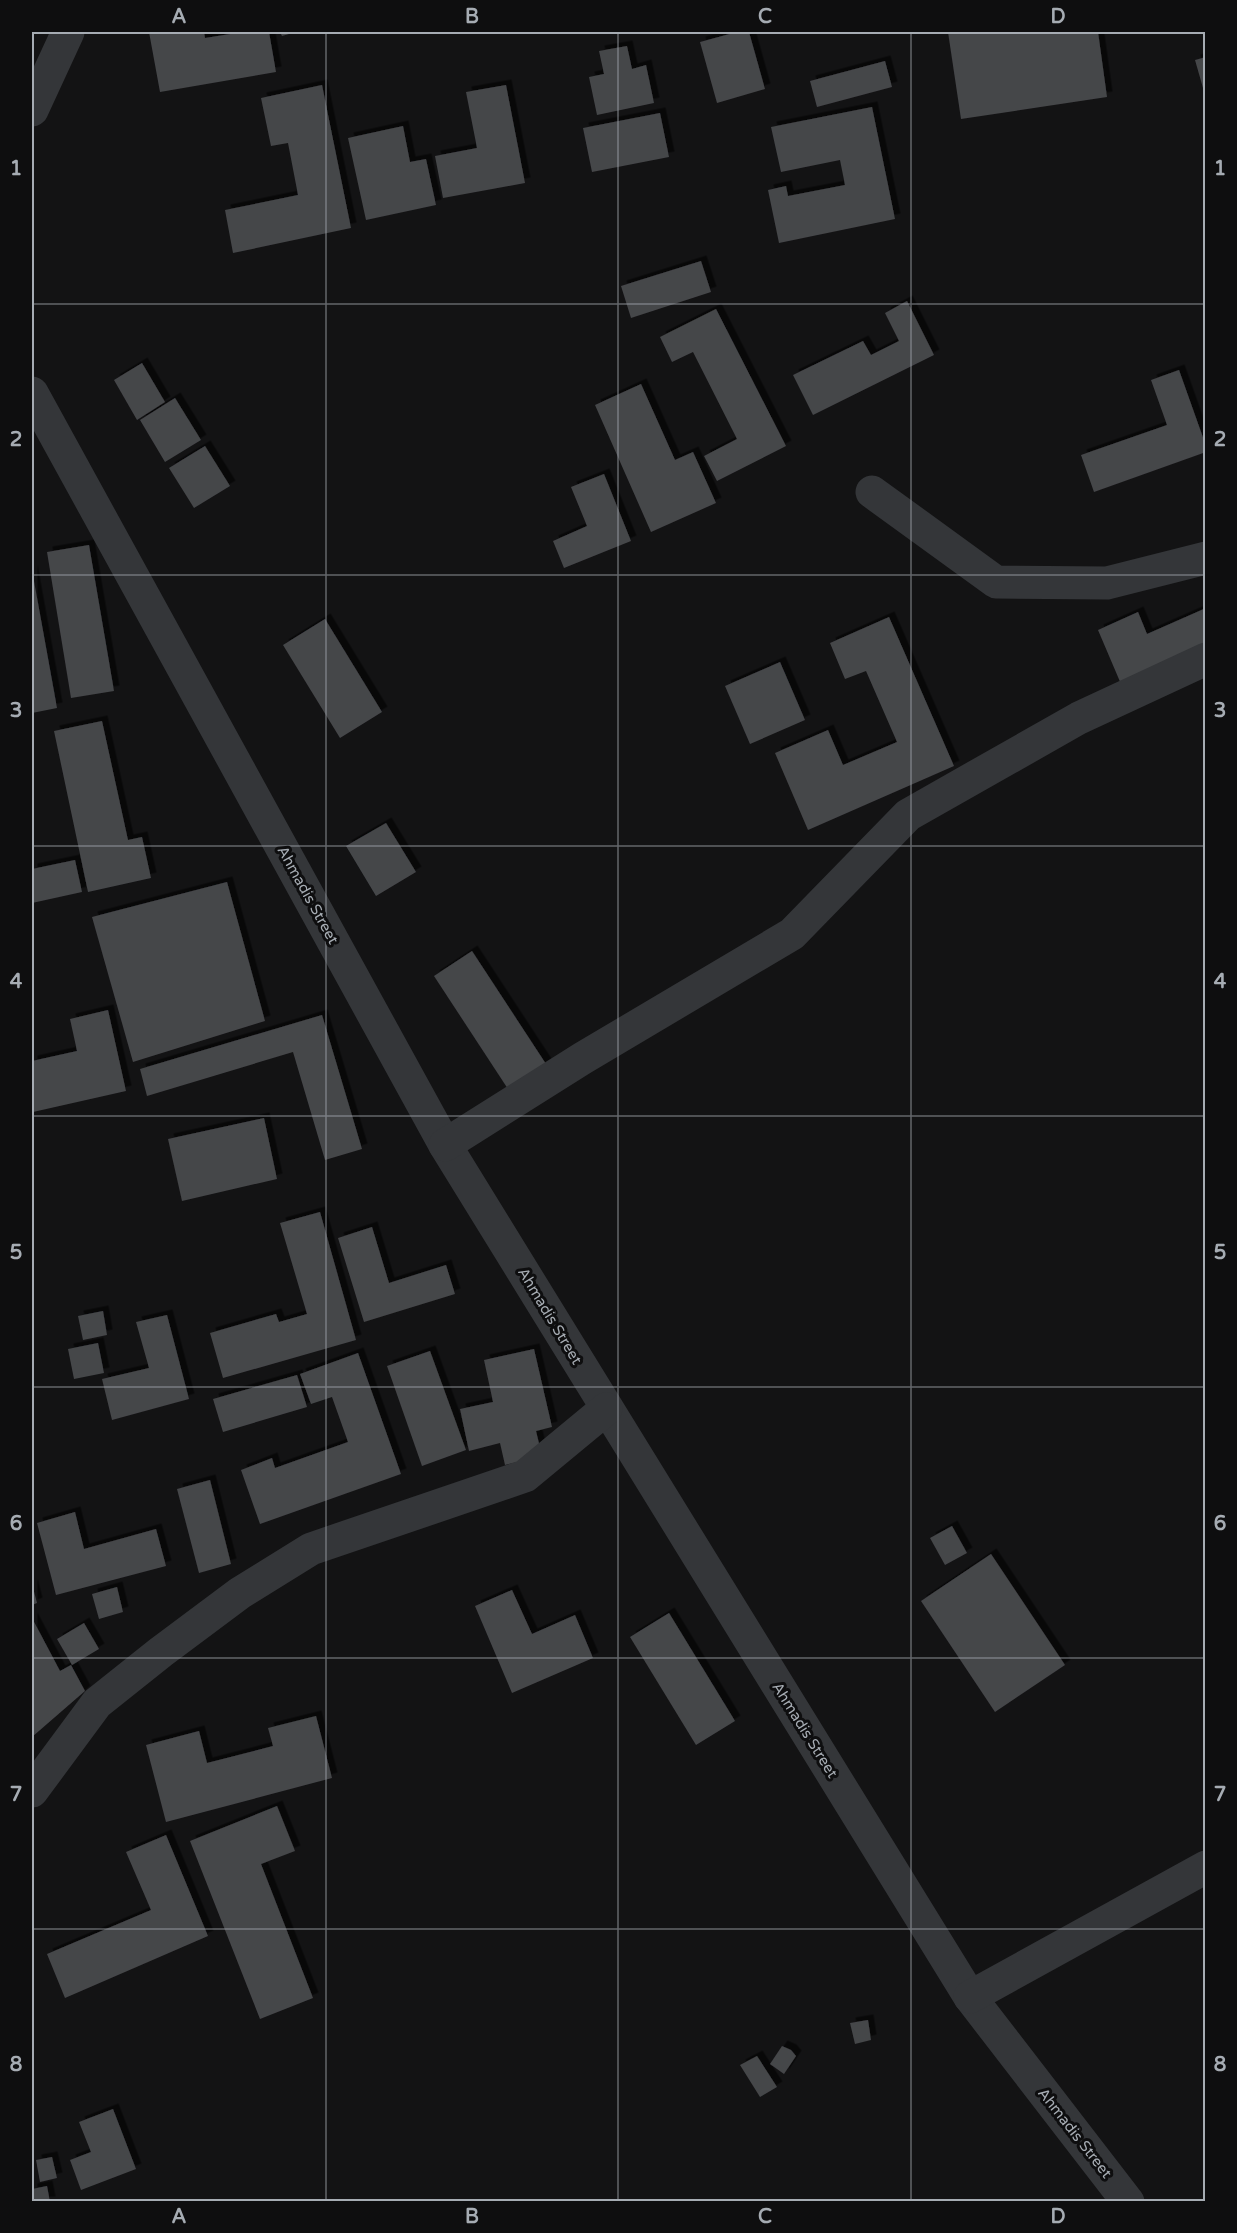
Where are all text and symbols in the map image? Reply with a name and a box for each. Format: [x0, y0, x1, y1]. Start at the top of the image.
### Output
text: A [172, 5, 187, 29]
text: B [465, 5, 479, 29]
text: C [758, 5, 772, 29]
text: D [1050, 5, 1066, 29]
text: 1 [10, 157, 22, 181]
text: 1 [1214, 157, 1226, 181]
text: 2 [10, 428, 22, 452]
text: 2 [1214, 428, 1226, 452]
text: 3 [10, 699, 22, 723]
text: 3 [1214, 699, 1226, 723]
street label: Ahmadis Street [274, 843, 343, 948]
text: 4 [10, 970, 23, 994]
text: 4 [1214, 970, 1227, 994]
text: 5 [10, 1241, 22, 1265]
text: 5 [1214, 1241, 1226, 1265]
street label: Ahmadis Street [514, 1264, 586, 1368]
text: 6 [10, 1512, 22, 1536]
text: 6 [1214, 1512, 1226, 1536]
street label: Ahmadis Street [768, 1679, 842, 1781]
text: 7 [10, 1783, 22, 1807]
text: 7 [1214, 1783, 1226, 1807]
text: 8 [10, 2053, 22, 2077]
text: 8 [1214, 2053, 1226, 2077]
street label: Ahmadis Street [1034, 2084, 1116, 2182]
text: A [172, 2205, 187, 2229]
text: B [465, 2205, 479, 2229]
text: C [758, 2205, 772, 2229]
text: D [1050, 2205, 1066, 2229]

